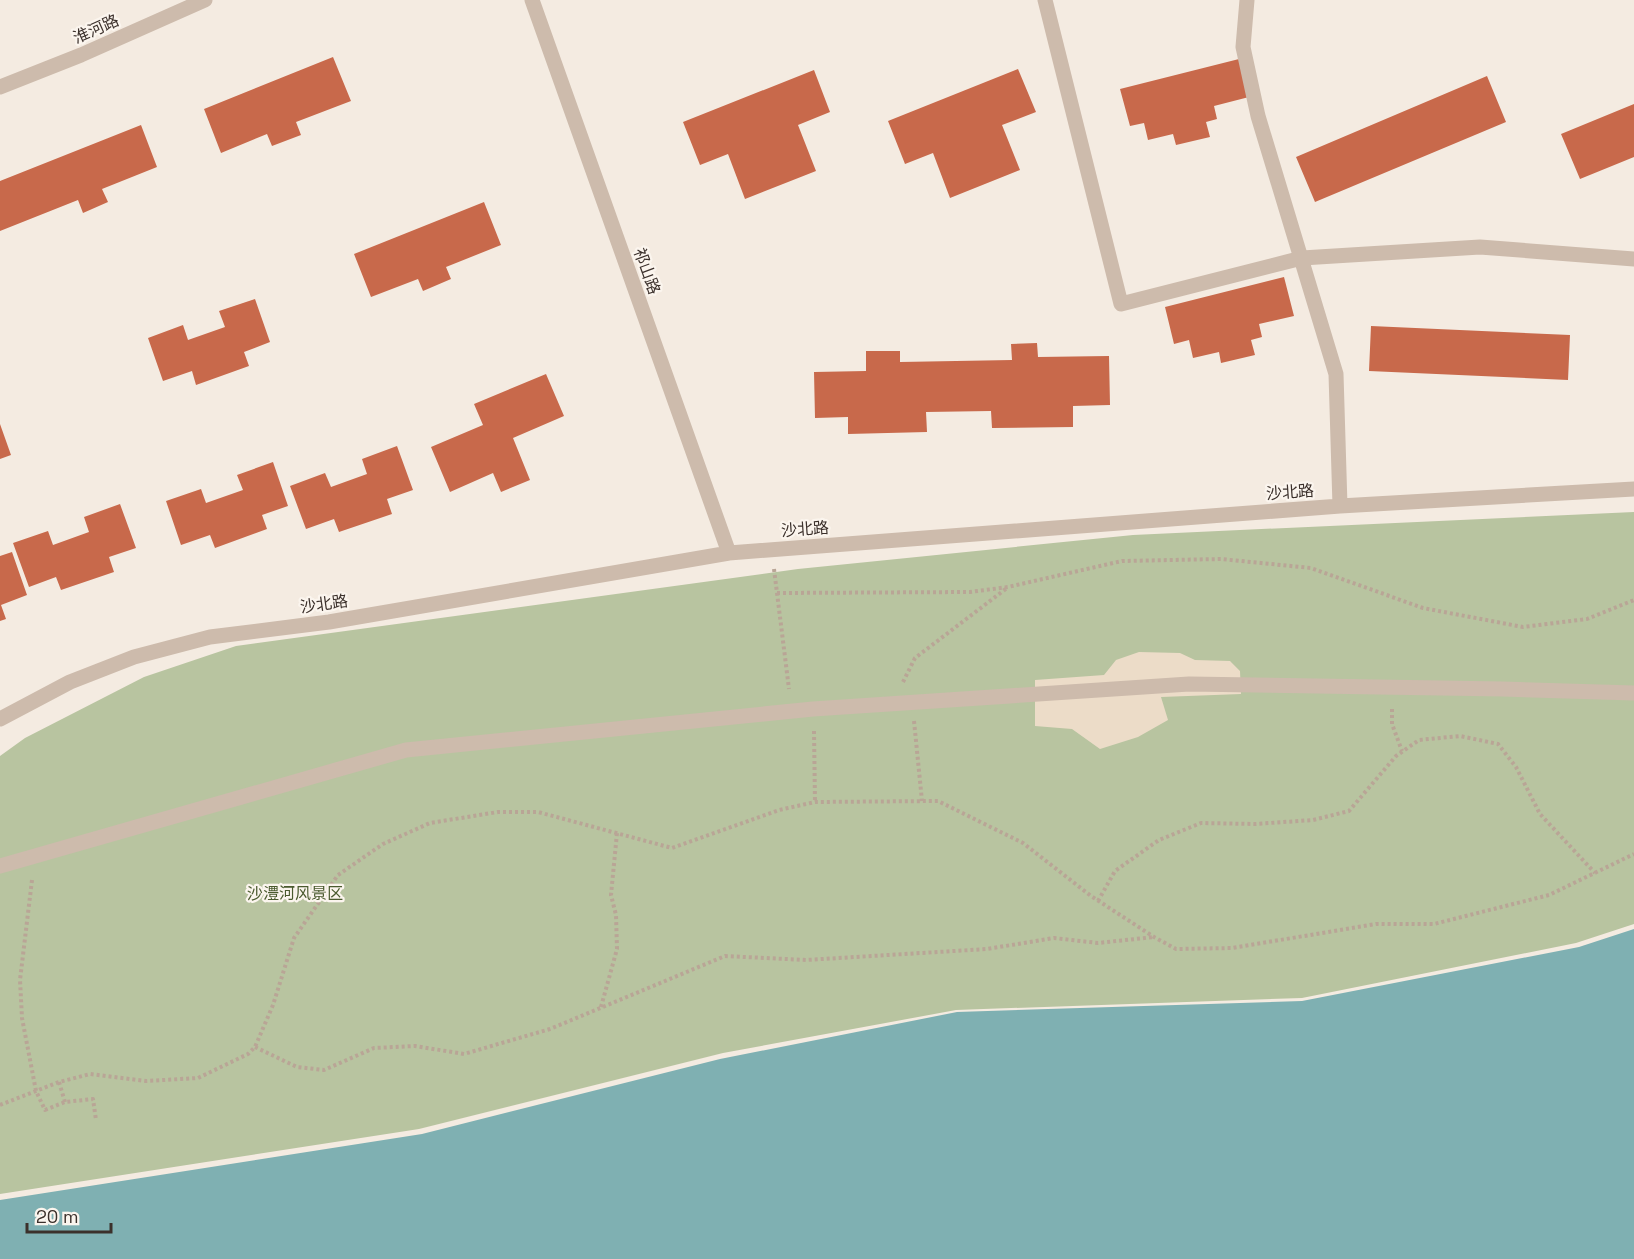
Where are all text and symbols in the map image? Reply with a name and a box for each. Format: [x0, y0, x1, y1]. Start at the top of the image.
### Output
street label: 淮河路 [70, 10, 122, 48]
street label: 祁山路 [629, 245, 665, 297]
street label: 沙北路 [1265, 480, 1315, 504]
street label: 沙北路 [780, 517, 830, 541]
street label: 沙北路 [299, 590, 349, 618]
park label: 沙澧河风景区 [247, 883, 343, 904]
scale bar [27, 1196, 111, 1234]
text: 20 m [36, 1205, 79, 1228]

